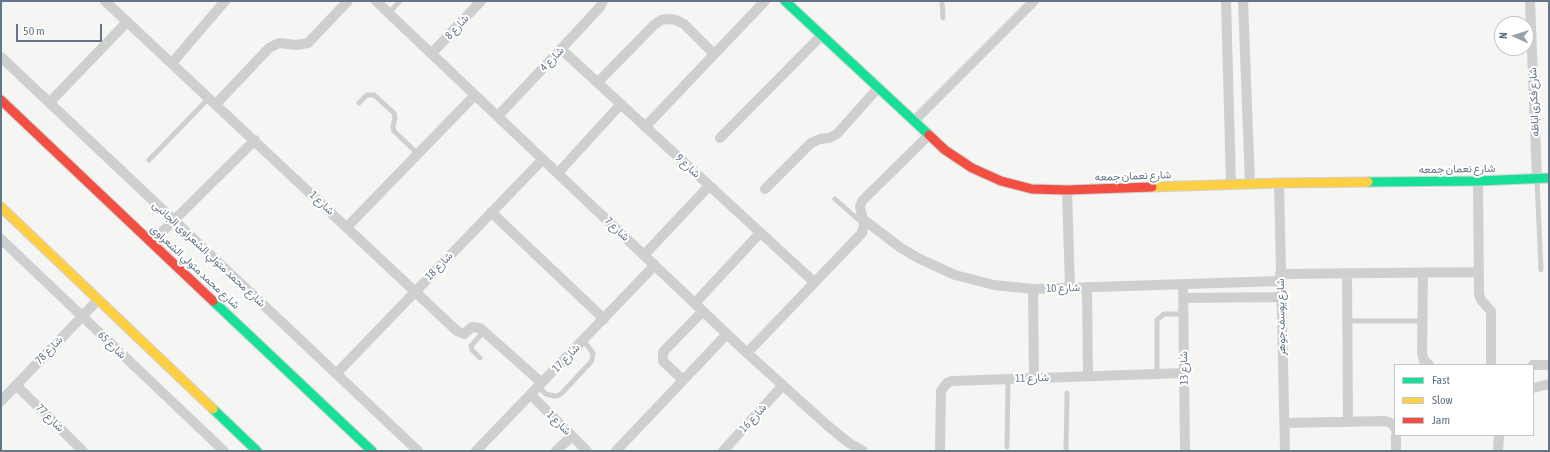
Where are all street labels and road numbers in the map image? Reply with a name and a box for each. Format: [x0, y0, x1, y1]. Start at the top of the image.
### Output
street label: شارع 8 [442, 12, 472, 42]
street label: شارع 4 [537, 44, 567, 74]
street label: شارع فكرى اباظه [1526, 67, 1542, 137]
street label: شارع 9 [673, 151, 703, 181]
street label: شارع نعمان جمعه [1418, 162, 1496, 176]
street label: شارع نعمان جمعه [1094, 168, 1172, 184]
street label: شارع 1 [307, 188, 337, 218]
street label: شارع محمد متولي الشعراوى الجانبى [150, 198, 268, 310]
street label: شارع 7 [602, 214, 632, 244]
street label: شارع محمد متولي الشعراوى [148, 222, 242, 312]
street label: شارع 18 [422, 249, 456, 283]
street label: شارع يوسف جوهر [1274, 278, 1288, 356]
street label: شارع 10 [1046, 281, 1080, 295]
street label: شارع 65 [95, 328, 129, 362]
street label: شارع 78 [32, 333, 66, 367]
street label: شارع 17 [549, 341, 583, 375]
street label: شارع 13 [1177, 351, 1191, 385]
street label: شارع 11 [1015, 371, 1049, 385]
street label: شارع 77 [33, 401, 67, 435]
street label: شارع 16 [737, 401, 769, 435]
street label: شارع 1 [544, 408, 574, 438]

